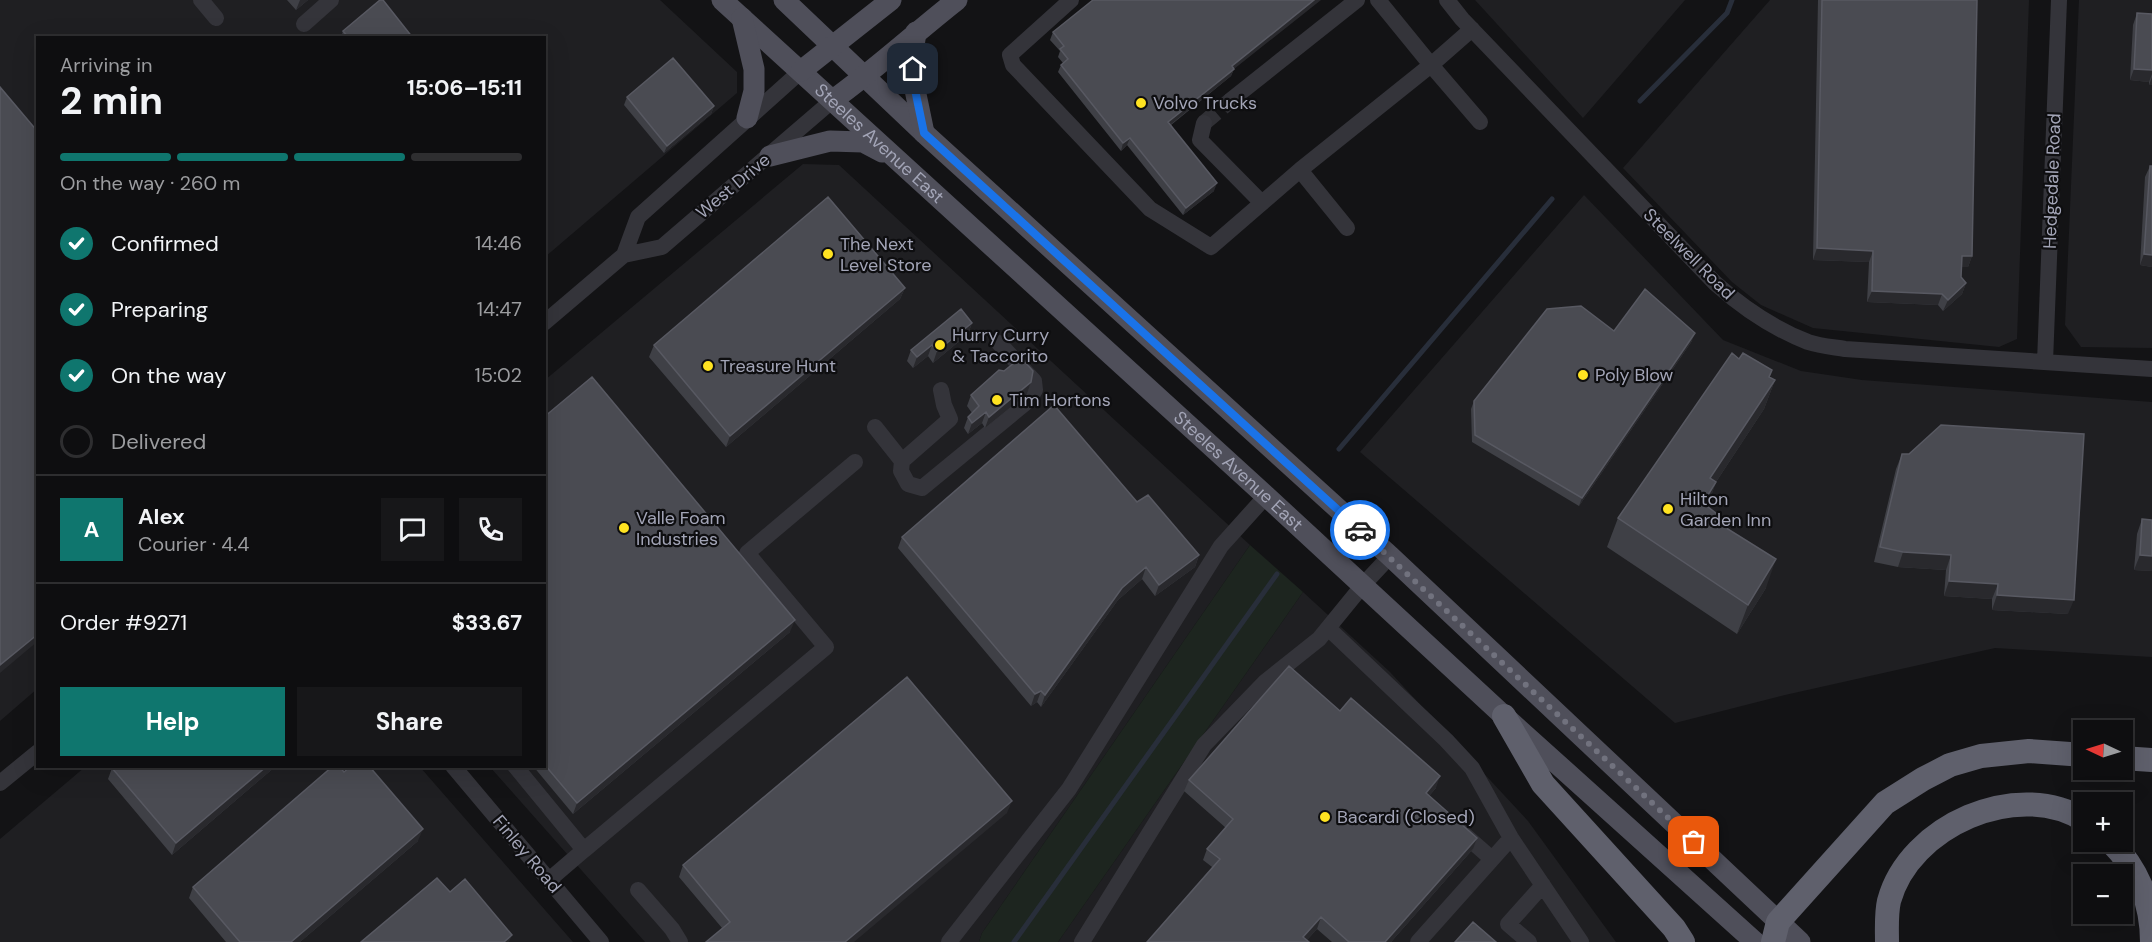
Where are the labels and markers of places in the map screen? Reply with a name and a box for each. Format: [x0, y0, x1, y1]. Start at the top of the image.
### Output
pin [887, 43, 938, 94]
place label: Volvo Trucks [1153, 91, 1257, 115]
marker: Volvo Trucks [1134, 96, 1148, 110]
place label: The Next Level Store [840, 232, 932, 277]
marker: The Next Level Store [821, 247, 835, 261]
place label: Hurry Curry & Taccorito [952, 323, 1049, 368]
marker: Hurry Curry & Taccorito [933, 338, 947, 352]
place label: Treasure Hunt [720, 354, 836, 378]
marker: Treasure Hunt [701, 359, 715, 373]
place label: Poly Blow [1595, 363, 1674, 387]
marker: Poly Blow [1576, 368, 1590, 382]
place label: Tim Hortons [1009, 388, 1111, 412]
marker: Tim Hortons [990, 393, 1004, 407]
place label: Hilton Garden Inn [1680, 487, 1771, 532]
marker: Hilton Garden Inn [1661, 502, 1675, 516]
place label: Valle Foam Industries [636, 506, 726, 551]
marker: Valle Foam Industries [617, 521, 631, 535]
place label: Bacardi (Closed) [1337, 805, 1475, 829]
marker: Bacardi (Closed) [1318, 810, 1332, 824]
pin [1668, 816, 1719, 867]

